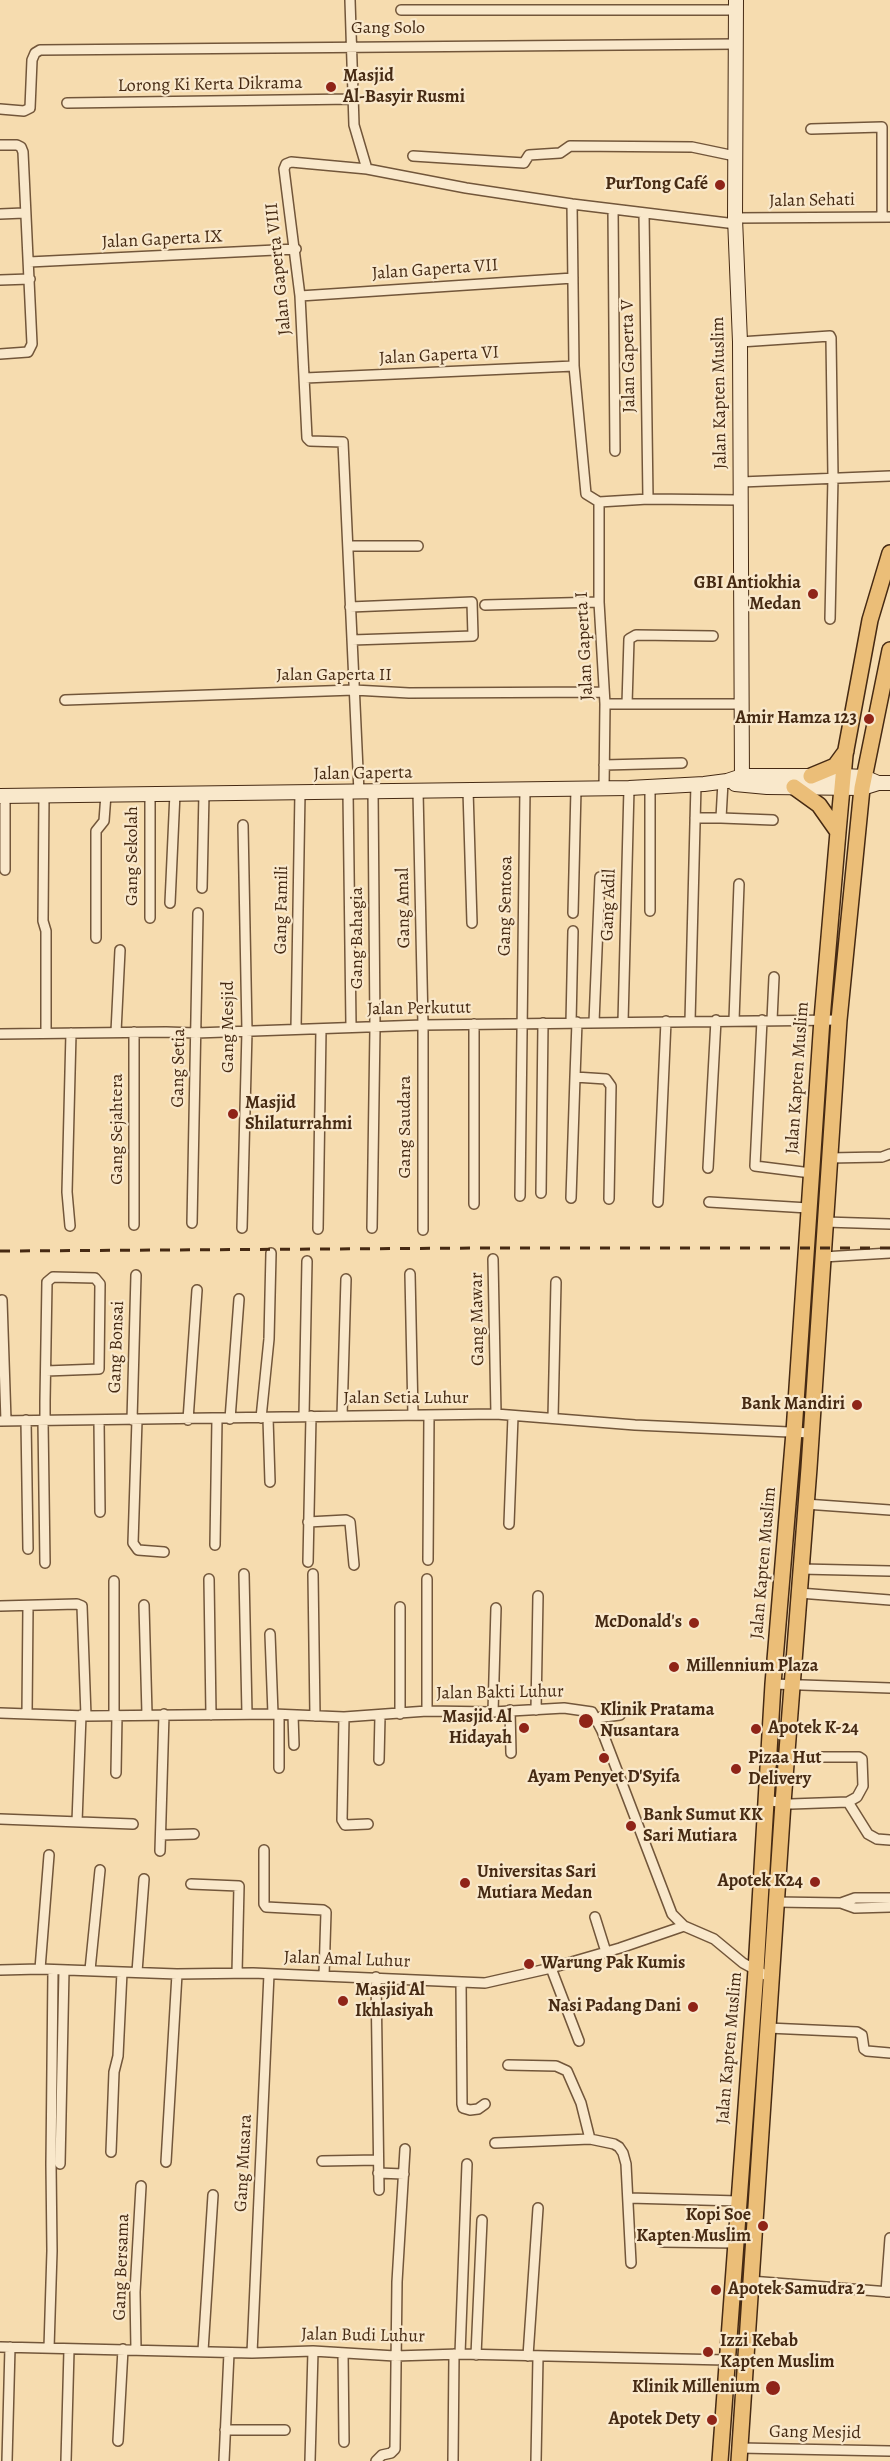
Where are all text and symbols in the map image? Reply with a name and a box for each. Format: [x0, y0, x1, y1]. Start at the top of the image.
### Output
street label: Gang Solo [351, 18, 425, 40]
place label: Masjid Al-Basyir Rusmi [343, 66, 465, 109]
street label: Lorong Ki Kerta Dikrama [117, 73, 303, 97]
marker: Masjid Al-Basyir Rusmi [324, 80, 338, 94]
place label: PurTong Café [605, 174, 708, 196]
marker: PurTong Café [713, 178, 727, 192]
street label: Jalan Sehati [769, 189, 855, 213]
street label: Jalan Gaperta VIII [261, 202, 297, 336]
street label: Jalan Gaperta IX [101, 226, 223, 254]
street label: Jalan Gaperta VII [371, 255, 499, 285]
street label: Jalan Gaperta V [617, 299, 641, 413]
street label: Jalan Kapten Muslim [708, 316, 732, 470]
street label: Jalan Gaperta VI [379, 342, 499, 370]
place label: GBI Antiokhia Medan [694, 573, 801, 616]
marker: GBI Antiokhia Medan [806, 587, 820, 601]
street label: Jalan Gaperta I [571, 591, 599, 701]
street label: Jalan Gaperta II [276, 665, 392, 687]
place label: Amir Hamza 123 [735, 708, 857, 730]
marker: Amir Hamza 123 [862, 712, 876, 726]
street label: Jalan Gaperta [313, 762, 413, 786]
street label: Gang Sekolah [122, 806, 144, 906]
street label: Gang Sentosa [494, 856, 518, 956]
street label: Gang Famili [270, 865, 294, 955]
street label: Gang Amal [392, 868, 416, 948]
street label: Gang Adil [597, 869, 621, 941]
street label: Gang Bahagia [347, 887, 369, 989]
street label: Gang Mesjid [218, 981, 240, 1073]
street label: Jalan Perkutut [367, 997, 471, 1021]
street label: Jalan Kapten Muslim [782, 1001, 814, 1155]
street label: Gang Setia [168, 1028, 190, 1108]
street label: Gang Sejahtera [107, 1073, 129, 1185]
street label: Gang Saudara [395, 1075, 417, 1179]
place label: Masjid Shilaturrahmi [245, 1093, 352, 1136]
marker: Masjid Shilaturrahmi [226, 1107, 240, 1121]
street label: Gang Mawar [466, 1272, 490, 1366]
street label: Gang Bonsai [105, 1300, 129, 1394]
street label: Jalan Setia Luhur [343, 1388, 469, 1410]
place label: Bank Mandiri [741, 1394, 845, 1416]
marker: Bank Mandiri [850, 1398, 864, 1412]
street label: Jalan Kapten Muslim [747, 1486, 781, 1640]
place label: McDonald's [594, 1612, 682, 1634]
marker: McDonald's [687, 1616, 701, 1630]
place label: Millennium Plaza [686, 1656, 818, 1678]
marker: Millennium Plaza [667, 1660, 681, 1674]
street label: Jalan Bakti Luhur [436, 1681, 564, 1705]
place label: Klinik Pratama Nusantara [600, 1700, 714, 1742]
place label: Masjid Al Hidayah [442, 1707, 512, 1750]
marker: Klinik Pratama Nusantara [577, 1712, 595, 1730]
place label: Apotek K-24 [768, 1718, 859, 1740]
marker: Masjid Al Hidayah [517, 1721, 531, 1735]
marker: Apotek K-24 [749, 1722, 763, 1736]
place label: Pizaa Hut Delivery [748, 1748, 821, 1790]
marker: Ayam Penyet D'Syifa [597, 1751, 611, 1765]
marker: Pizaa Hut Delivery [729, 1762, 743, 1776]
place label: Ayam Penyet D'Syifa [528, 1767, 680, 1789]
place label: Bank Sumut KK Sari Mutiara [643, 1805, 763, 1848]
marker: Bank Sumut KK Sari Mutiara [624, 1819, 638, 1833]
place label: Universitas Sari Mutiara Medan [477, 1862, 596, 1904]
place label: Apotek K24 [718, 1871, 803, 1893]
marker: Apotek K24 [808, 1875, 822, 1889]
marker: Universitas Sari Mutiara Medan [458, 1876, 472, 1890]
street label: Jalan Amal Luhur [283, 1947, 411, 1973]
place label: Warung Pak Kumis [541, 1953, 685, 1975]
marker: Warung Pak Kumis [522, 1957, 536, 1971]
street label: Jalan Kapten Muslim [713, 1971, 747, 2125]
place label: Masjid Al Ikhlasiyah [355, 1980, 434, 2022]
marker: Masjid Al Ikhlasiyah [336, 1994, 350, 2008]
place label: Nasi Padang Dani [548, 1996, 681, 2018]
marker: Nasi Padang Dani [686, 2000, 700, 2014]
street label: Gang Musara [231, 2113, 257, 2213]
place label: Kopi Soe Kapten Muslim [636, 2205, 751, 2248]
street label: Gang Bersama [109, 2213, 135, 2321]
marker: Kopi Soe Kapten Muslim [756, 2219, 770, 2233]
place label: Apotek Samudra 2 [728, 2279, 865, 2301]
marker: Apotek Samudra 2 [709, 2283, 723, 2297]
street label: Jalan Budi Luhur [301, 2324, 425, 2348]
place label: Izzi Kebab Kapten Muslim [720, 2331, 835, 2374]
marker: Izzi Kebab Kapten Muslim [701, 2345, 715, 2359]
place label: Klinik Millenium [632, 2377, 760, 2399]
marker: Klinik Millenium [764, 2379, 782, 2397]
place label: Apotek Dety [608, 2409, 700, 2431]
marker: Apotek Dety [705, 2413, 719, 2427]
street label: Gang Mesjid [769, 2421, 861, 2445]

